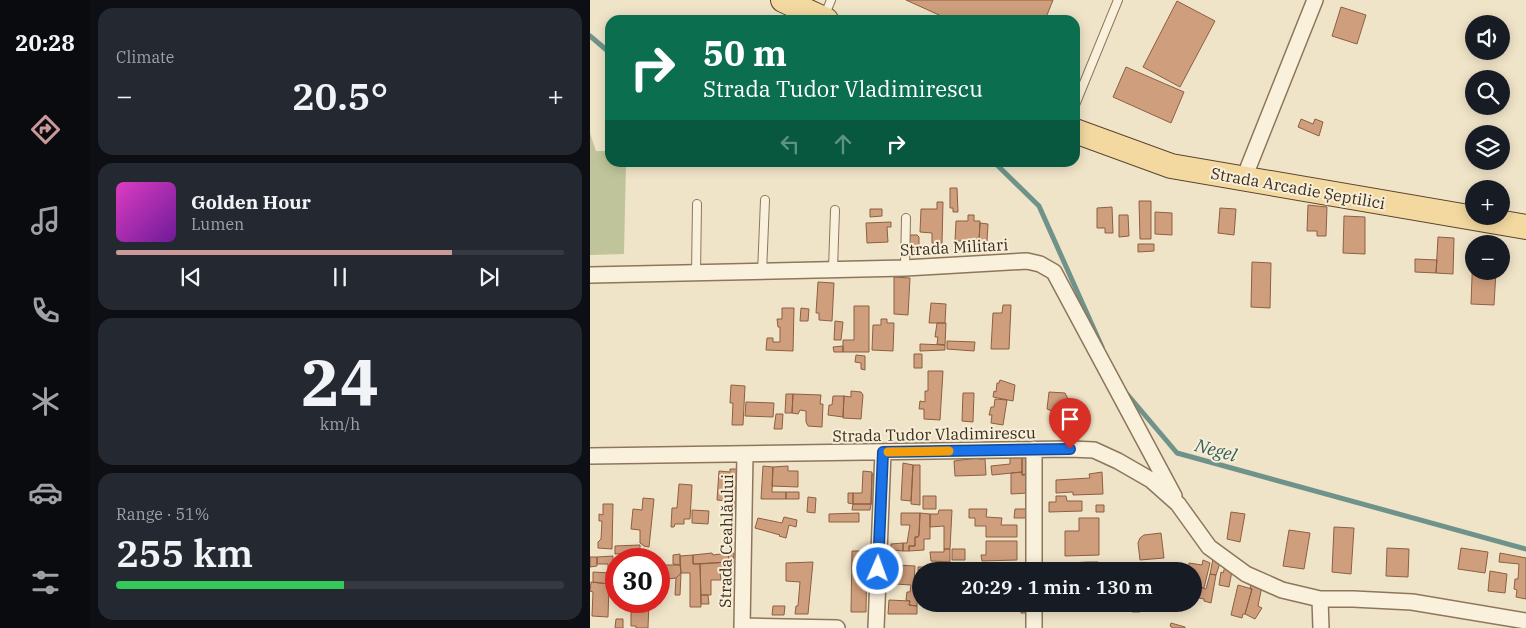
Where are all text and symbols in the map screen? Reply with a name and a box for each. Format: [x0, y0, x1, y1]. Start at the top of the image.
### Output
map controls [1465, 15, 1510, 280]
button: sound [1465, 15, 1510, 60]
text: 20:28 [15, 28, 75, 57]
text: 50 m [703, 30, 787, 76]
icon: right [620, 35, 685, 100]
text: Climate [116, 47, 174, 67]
button: search [1465, 70, 1510, 115]
text: 20.5° [292, 71, 388, 120]
text: Strada Tudor Vladimirescu [703, 74, 983, 103]
text: − [116, 77, 133, 114]
text: + [547, 77, 564, 114]
icon: directions [28, 112, 63, 147]
button: layers [1465, 125, 1510, 170]
icon: left [776, 130, 804, 158]
icon: ahead [829, 130, 857, 158]
icon: right [882, 130, 910, 158]
street label: Strada Arcadie Șeptilici [1209, 163, 1387, 213]
button: + [1465, 180, 1510, 225]
text: Golden Hour [191, 190, 311, 214]
icon: music [28, 203, 63, 238]
text: Lumen [191, 214, 244, 234]
street label: Strada Militari [899, 234, 1009, 260]
button: − [1465, 235, 1510, 280]
icon: previous [177, 263, 205, 291]
icon: pause [326, 263, 354, 291]
icon: next [475, 263, 503, 291]
icon: phone [28, 293, 63, 328]
text: 24 [301, 339, 379, 424]
icon: climate [28, 384, 63, 419]
pin [1049, 398, 1091, 449]
icon: arrive [1056, 405, 1084, 433]
text: km/h [320, 414, 360, 434]
street label: Strada Tudor Vladimirescu [832, 422, 1036, 446]
water label: Negel [1192, 433, 1240, 467]
street label: Strada Ceahlăului [715, 474, 737, 608]
icon: car [28, 475, 63, 510]
text: Range · 51% [116, 504, 209, 524]
text: 255 km [116, 528, 253, 577]
position arrow [851, 542, 903, 594]
speed limit sign: 30 [605, 548, 670, 613]
icon: filters [28, 565, 63, 600]
text: 20:29 · 1 min · 130 m [961, 575, 1153, 599]

